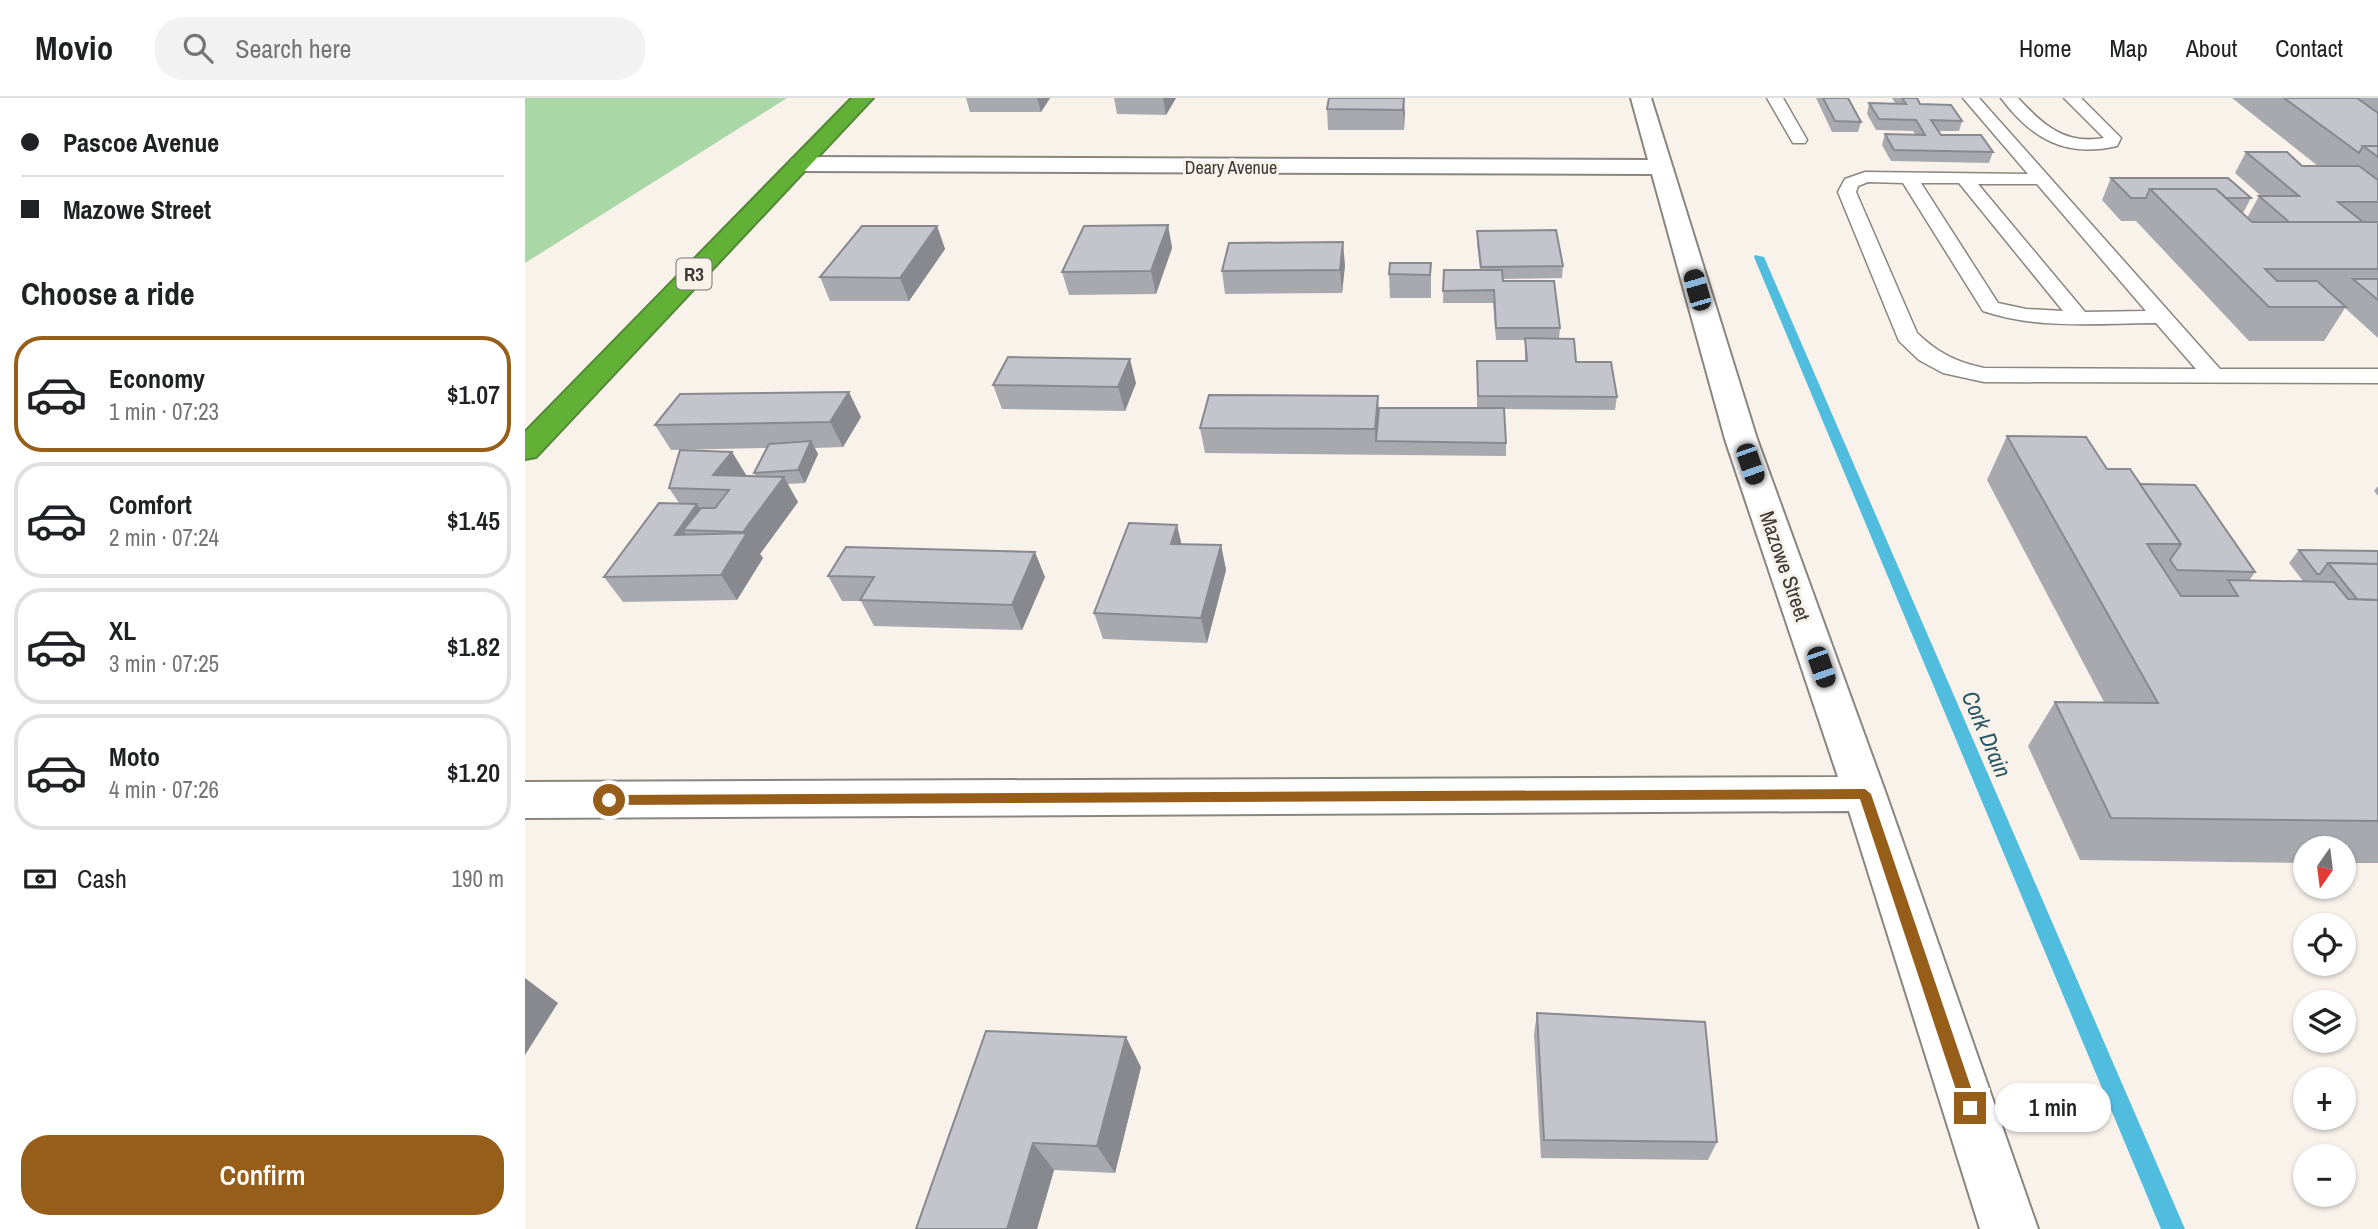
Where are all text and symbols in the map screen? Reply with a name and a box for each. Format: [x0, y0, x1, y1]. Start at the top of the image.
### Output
search box [155, 17, 645, 80]
text: Movio [35, 26, 113, 70]
icon: search [179, 29, 217, 67]
text: Search here [235, 31, 351, 66]
text: Home [2019, 32, 2071, 64]
text: Map [2109, 32, 2148, 64]
text: About [2186, 32, 2237, 64]
text: Contact [2275, 32, 2343, 64]
text: Pascoe Avenue [63, 125, 219, 160]
street label: Deary Avenue [1185, 155, 1277, 180]
text: Mazowe Street [63, 192, 211, 227]
road number: R3 [677, 258, 711, 290]
car [1682, 267, 1713, 313]
text: Choose a ride [21, 272, 195, 315]
text: Economy [109, 361, 205, 396]
icon: car [25, 363, 88, 426]
text: $1.07 [447, 377, 500, 412]
text: 1 min · 07:23 [109, 396, 219, 427]
car [1734, 441, 1767, 487]
text: Comfort [109, 487, 192, 522]
icon: car [25, 489, 88, 552]
text: $1.45 [447, 503, 500, 538]
street label: Mazowe Street [1753, 507, 1817, 625]
text: 2 min · 07:24 [109, 522, 219, 553]
text: XL [109, 613, 136, 648]
icon: car [25, 615, 88, 678]
text: $1.82 [447, 629, 500, 664]
car [1805, 644, 1838, 690]
text: 3 min · 07:25 [109, 648, 219, 679]
water label: Cork Drain [1955, 686, 2019, 782]
text: Moto [109, 739, 160, 774]
icon: car [25, 741, 88, 804]
text: $1.20 [447, 755, 500, 790]
text: 4 min · 07:26 [109, 774, 219, 805]
route start [593, 784, 625, 816]
north arrow [2293, 836, 2355, 900]
map controls [2293, 836, 2356, 1207]
icon: cash [21, 860, 59, 898]
text: Cash [77, 861, 127, 896]
text: 190 m [452, 863, 504, 894]
button: locate [2293, 913, 2356, 976]
button: layers [2293, 990, 2356, 1053]
button: + [2293, 1067, 2356, 1130]
callout: 1 min [1995, 1084, 2110, 1132]
route end [1954, 1092, 1986, 1124]
text: 1 min [2029, 1092, 2077, 1123]
button: Confirm [21, 1135, 504, 1215]
button: − [2293, 1144, 2356, 1207]

